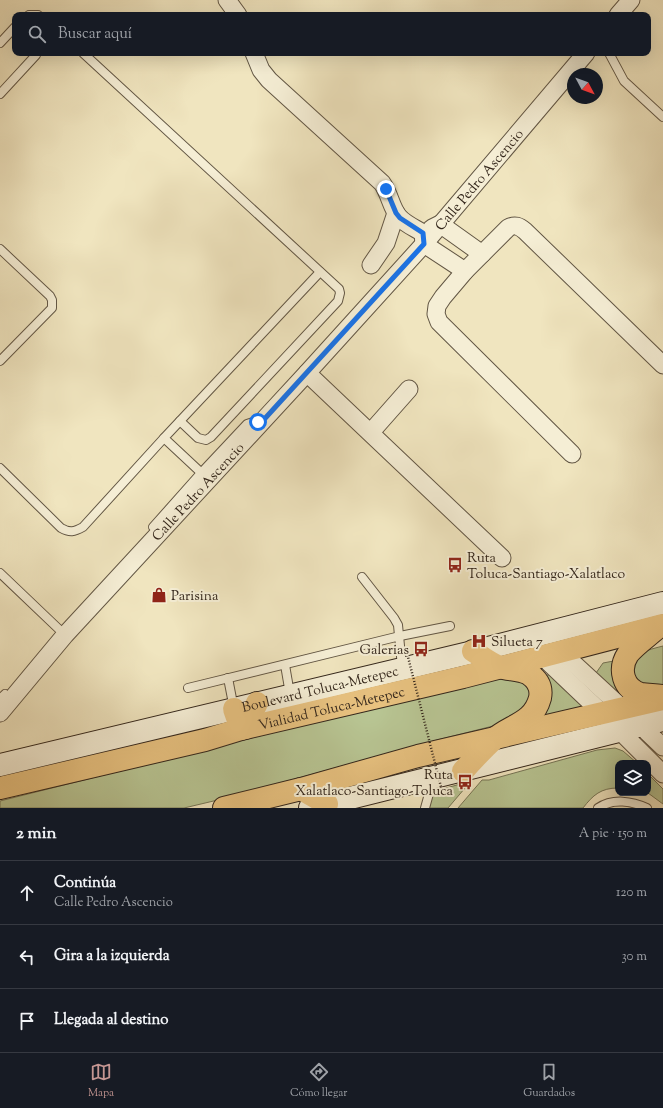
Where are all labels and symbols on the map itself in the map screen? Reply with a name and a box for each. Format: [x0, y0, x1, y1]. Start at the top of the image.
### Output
north arrow [567, 68, 603, 104]
street label: Calle Pedro Ascencio [431, 125, 530, 236]
route end [377, 180, 395, 198]
route start [249, 413, 267, 431]
street label: Calle Pedro Ascencio [148, 439, 250, 547]
place label: Ruta Toluca-Santiago-Xalatlaco [467, 549, 626, 585]
bus stop icon: Ruta Toluca-Santiago-Xalatlaco [446, 556, 464, 574]
shop icon: Parisina [150, 586, 168, 604]
place label: Parisina [171, 587, 219, 607]
hospital icon: Silueta 7 [470, 632, 488, 650]
place label: Silueta 7 [491, 633, 543, 653]
bus stop icon: Galerias [412, 640, 430, 658]
place label: Galerias [360, 641, 409, 661]
street label: Boulevard Toluca-Metepec [240, 662, 401, 719]
street label: Vialidad Toluca-Metepec [257, 683, 407, 737]
place label: Ruta Xalatlaco-Santiago-Toluca [295, 766, 454, 802]
bus stop icon: Ruta Xalatlaco-Santiago-Toluca [456, 773, 474, 791]

